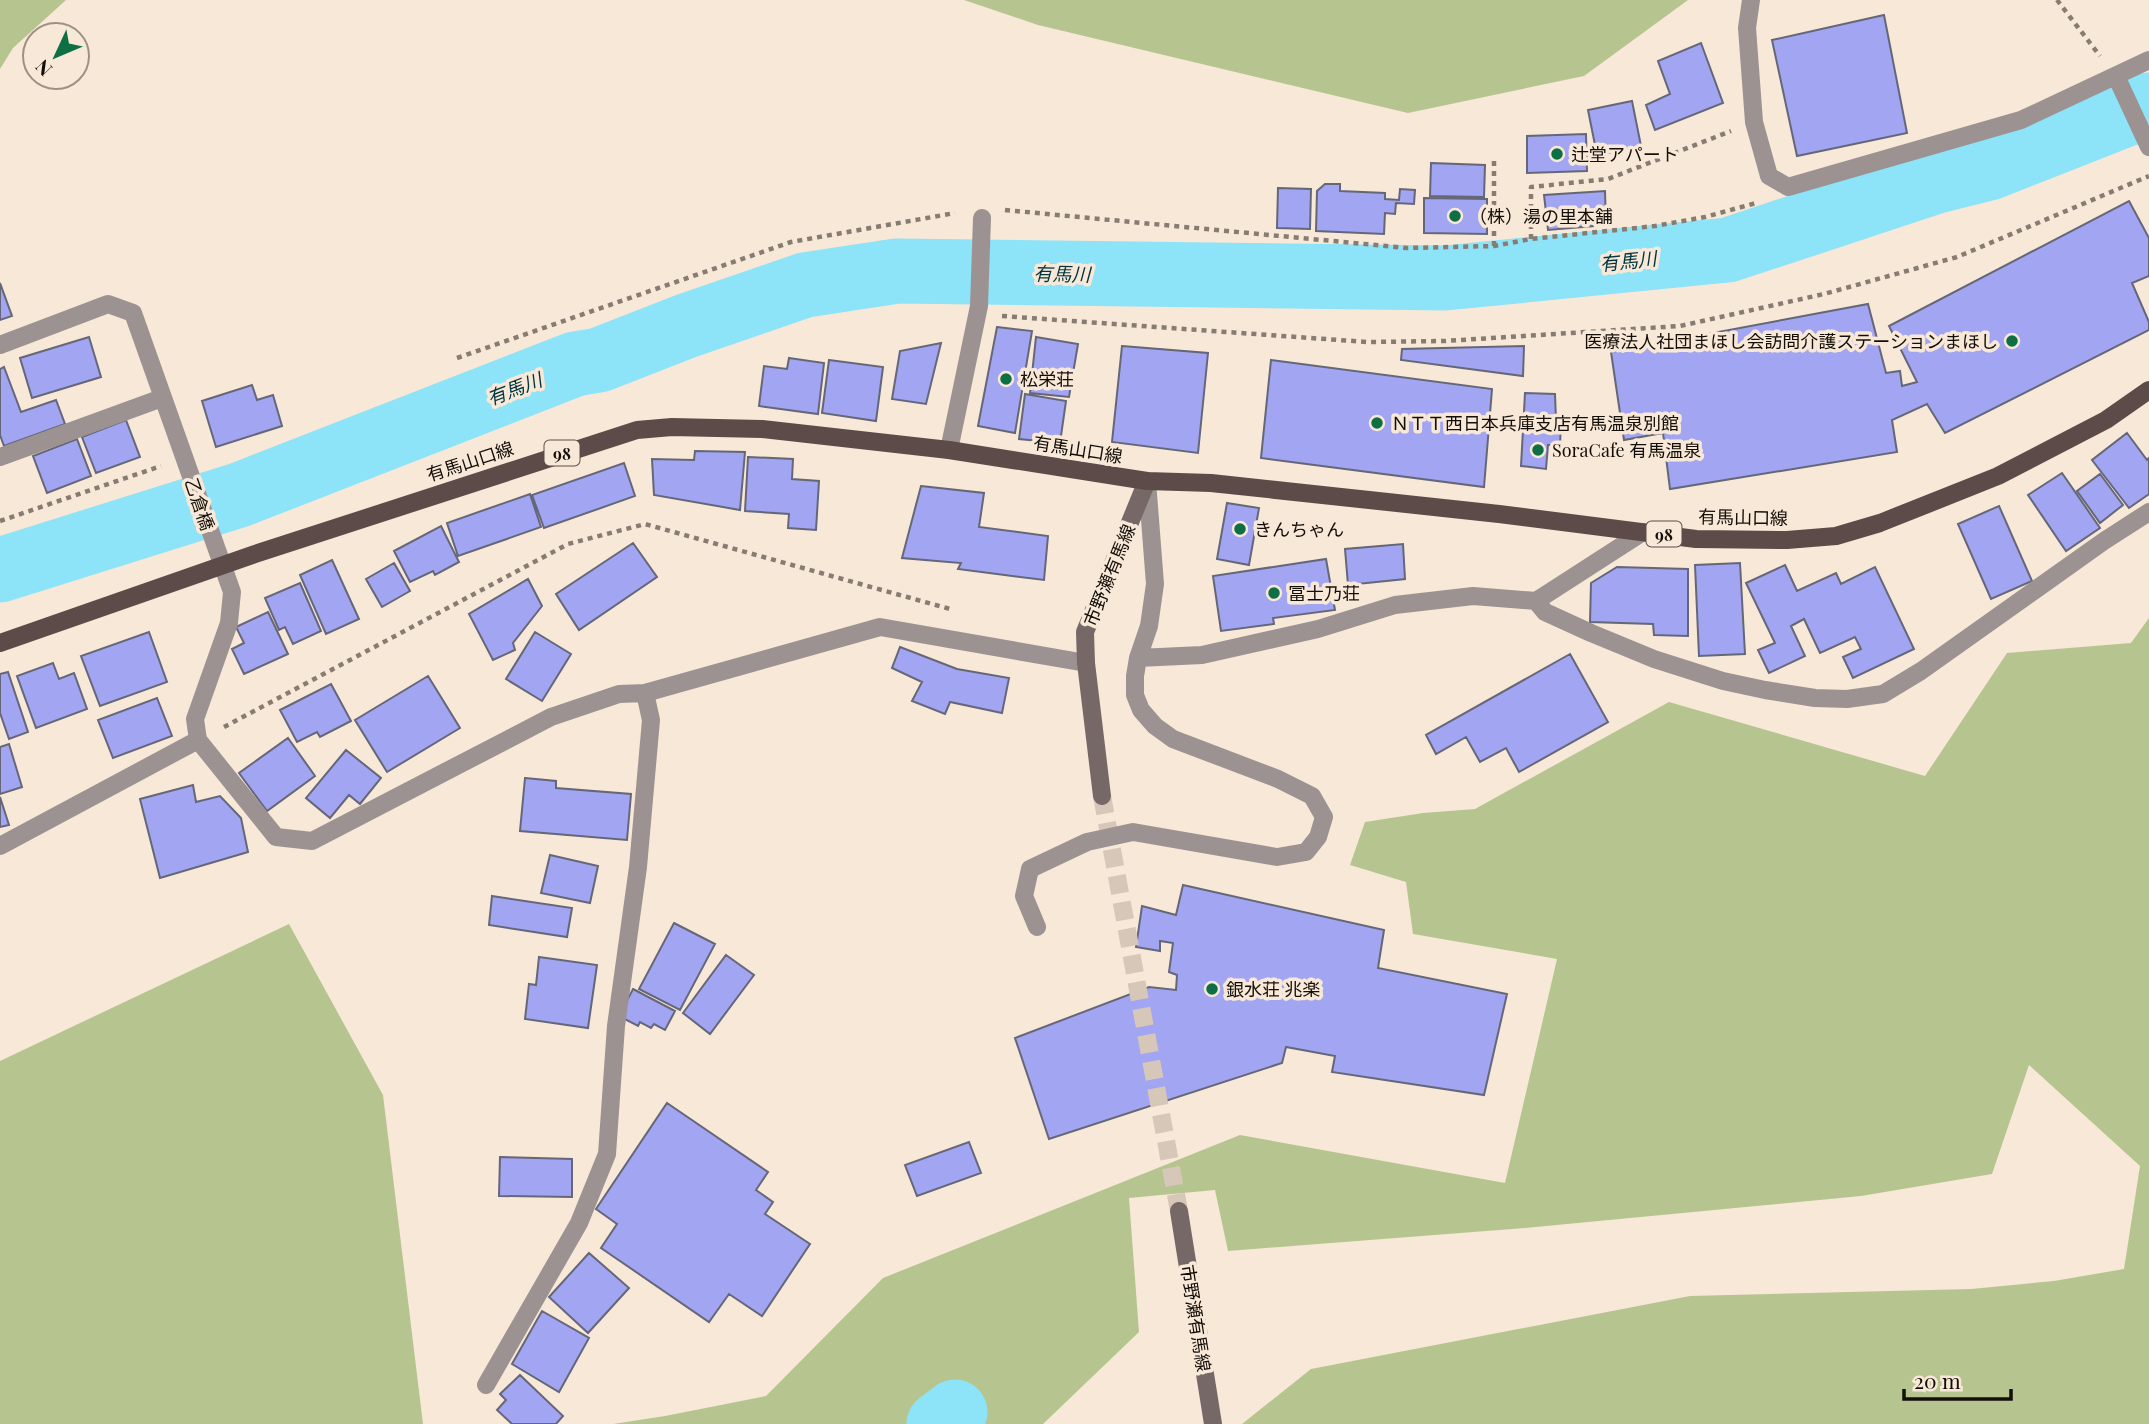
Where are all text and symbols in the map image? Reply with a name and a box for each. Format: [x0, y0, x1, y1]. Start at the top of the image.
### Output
north arrow [21, 21, 91, 91]
text: N [29, 54, 57, 82]
place label: 辻堂アパート [1571, 142, 1679, 166]
marker: 辻堂アパート [1549, 146, 1565, 162]
place label: （株）湯の里本舗 [1469, 204, 1613, 228]
marker: （株）湯の里本舗 [1447, 208, 1463, 224]
water label: 有馬川 [1598, 244, 1660, 276]
water label: 有馬川 [1033, 260, 1093, 287]
place label: 医療法人社団まほし会訪問介護ステーションまほし [1584, 329, 1998, 353]
marker: 医療法人社団まほし会訪問介護ステーションまほし [2004, 333, 2020, 349]
water label: 有馬川 [483, 365, 547, 410]
place label: 松栄荘 [1020, 367, 1074, 391]
marker: 松栄荘 [998, 371, 1014, 387]
place label: ＮＴＴ西日本兵庫支店有馬温泉別館 [1391, 411, 1679, 435]
marker: ＮＴＴ西日本兵庫支店有馬温泉別館 [1369, 415, 1385, 431]
street label: 有馬山口線 [1032, 430, 1124, 468]
street label: 有馬山口線 [423, 436, 517, 486]
place label: SoraCafe 有馬温泉 [1552, 438, 1701, 462]
road number: 98 [544, 440, 580, 466]
marker: SoraCafe 有馬温泉 [1530, 442, 1546, 458]
street label: 乙倉橋 [180, 475, 220, 533]
street label: 有馬山口線 [1698, 504, 1788, 530]
place label: きんちゃん [1254, 517, 1344, 541]
street label: 市野瀬有馬線 [1078, 520, 1140, 630]
marker: きんちゃん [1232, 521, 1248, 537]
road number: 98 [1646, 522, 1682, 547]
place label: 冨士乃荘 [1288, 581, 1360, 605]
marker: 冨士乃荘 [1266, 585, 1282, 601]
place label: 銀水荘 兆楽 [1226, 977, 1320, 1001]
marker: 銀水荘 兆楽 [1204, 981, 1220, 997]
street label: 市野瀬有馬線 [1176, 1263, 1216, 1373]
scale bar [1904, 1358, 2011, 1402]
text: 20 m [1914, 1366, 1961, 1394]

